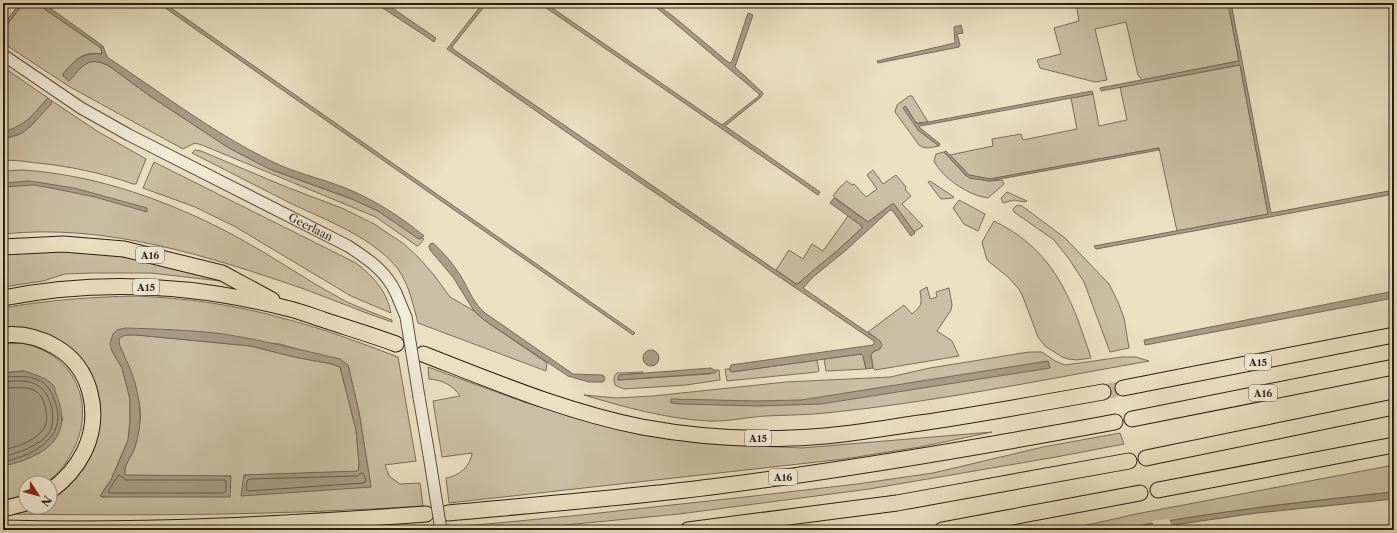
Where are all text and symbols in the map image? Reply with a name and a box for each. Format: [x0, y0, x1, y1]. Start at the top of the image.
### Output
street label: Geerlaan [286, 210, 335, 244]
road number: A16 [136, 247, 164, 263]
road number: A15 [133, 279, 159, 295]
road number: A15 [1245, 354, 1271, 370]
road number: A16 [1249, 385, 1277, 401]
road number: A15 [745, 430, 771, 446]
road number: A16 [769, 469, 797, 485]
north arrow [18, 475, 58, 515]
text: N [37, 493, 55, 509]

